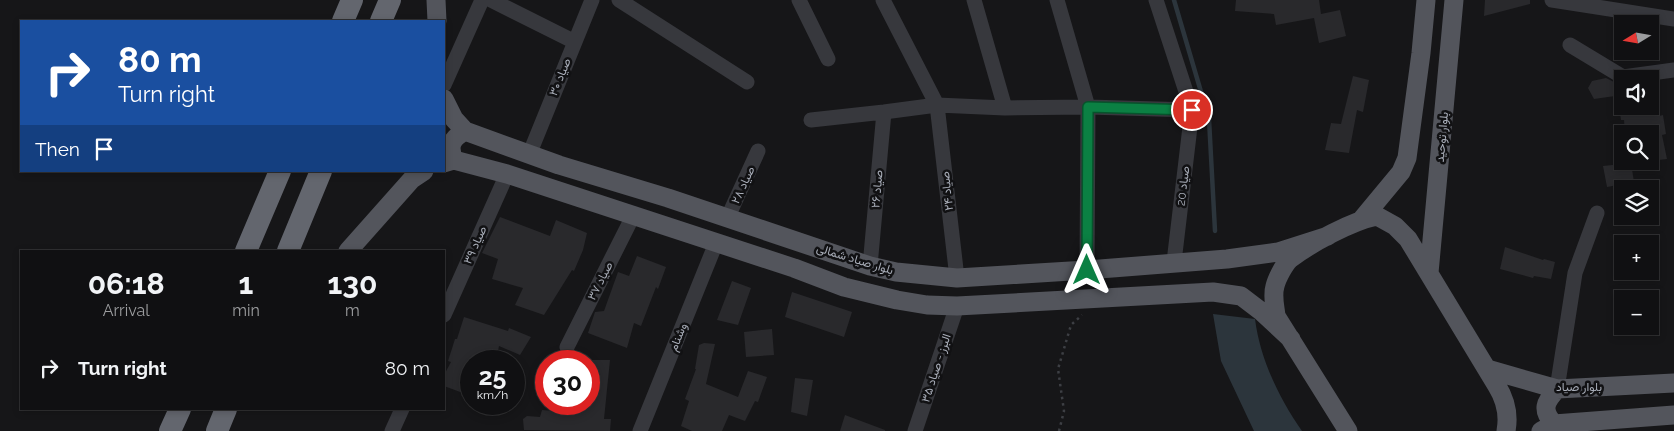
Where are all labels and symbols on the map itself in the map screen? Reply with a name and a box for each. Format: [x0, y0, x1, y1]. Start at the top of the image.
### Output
north arrow [1614, 15, 1659, 60]
street label: صیاد ۳۰ [546, 56, 574, 98]
pin [1171, 89, 1213, 131]
street label: بلوار توحید [1433, 111, 1452, 163]
street label: صیاد ۲۸ [728, 164, 758, 206]
street label: صیاد 20 [1174, 165, 1192, 207]
street label: صیاد ۲۶ [868, 169, 886, 209]
street label: صیاد ۲۴ [938, 171, 956, 211]
street label: صیاد ۳۹ [460, 224, 490, 266]
street label: بلوار صیاد شمالی [815, 241, 895, 278]
position arrow [1060, 243, 1112, 295]
street label: صیاد ۳۷ [584, 259, 616, 303]
street label: وشنام [666, 321, 691, 353]
street label: البرز - صیاد ۳۵ [918, 332, 955, 404]
speed limit sign: 30 [535, 350, 600, 415]
street label: بلوار صیاد [1556, 380, 1602, 395]

